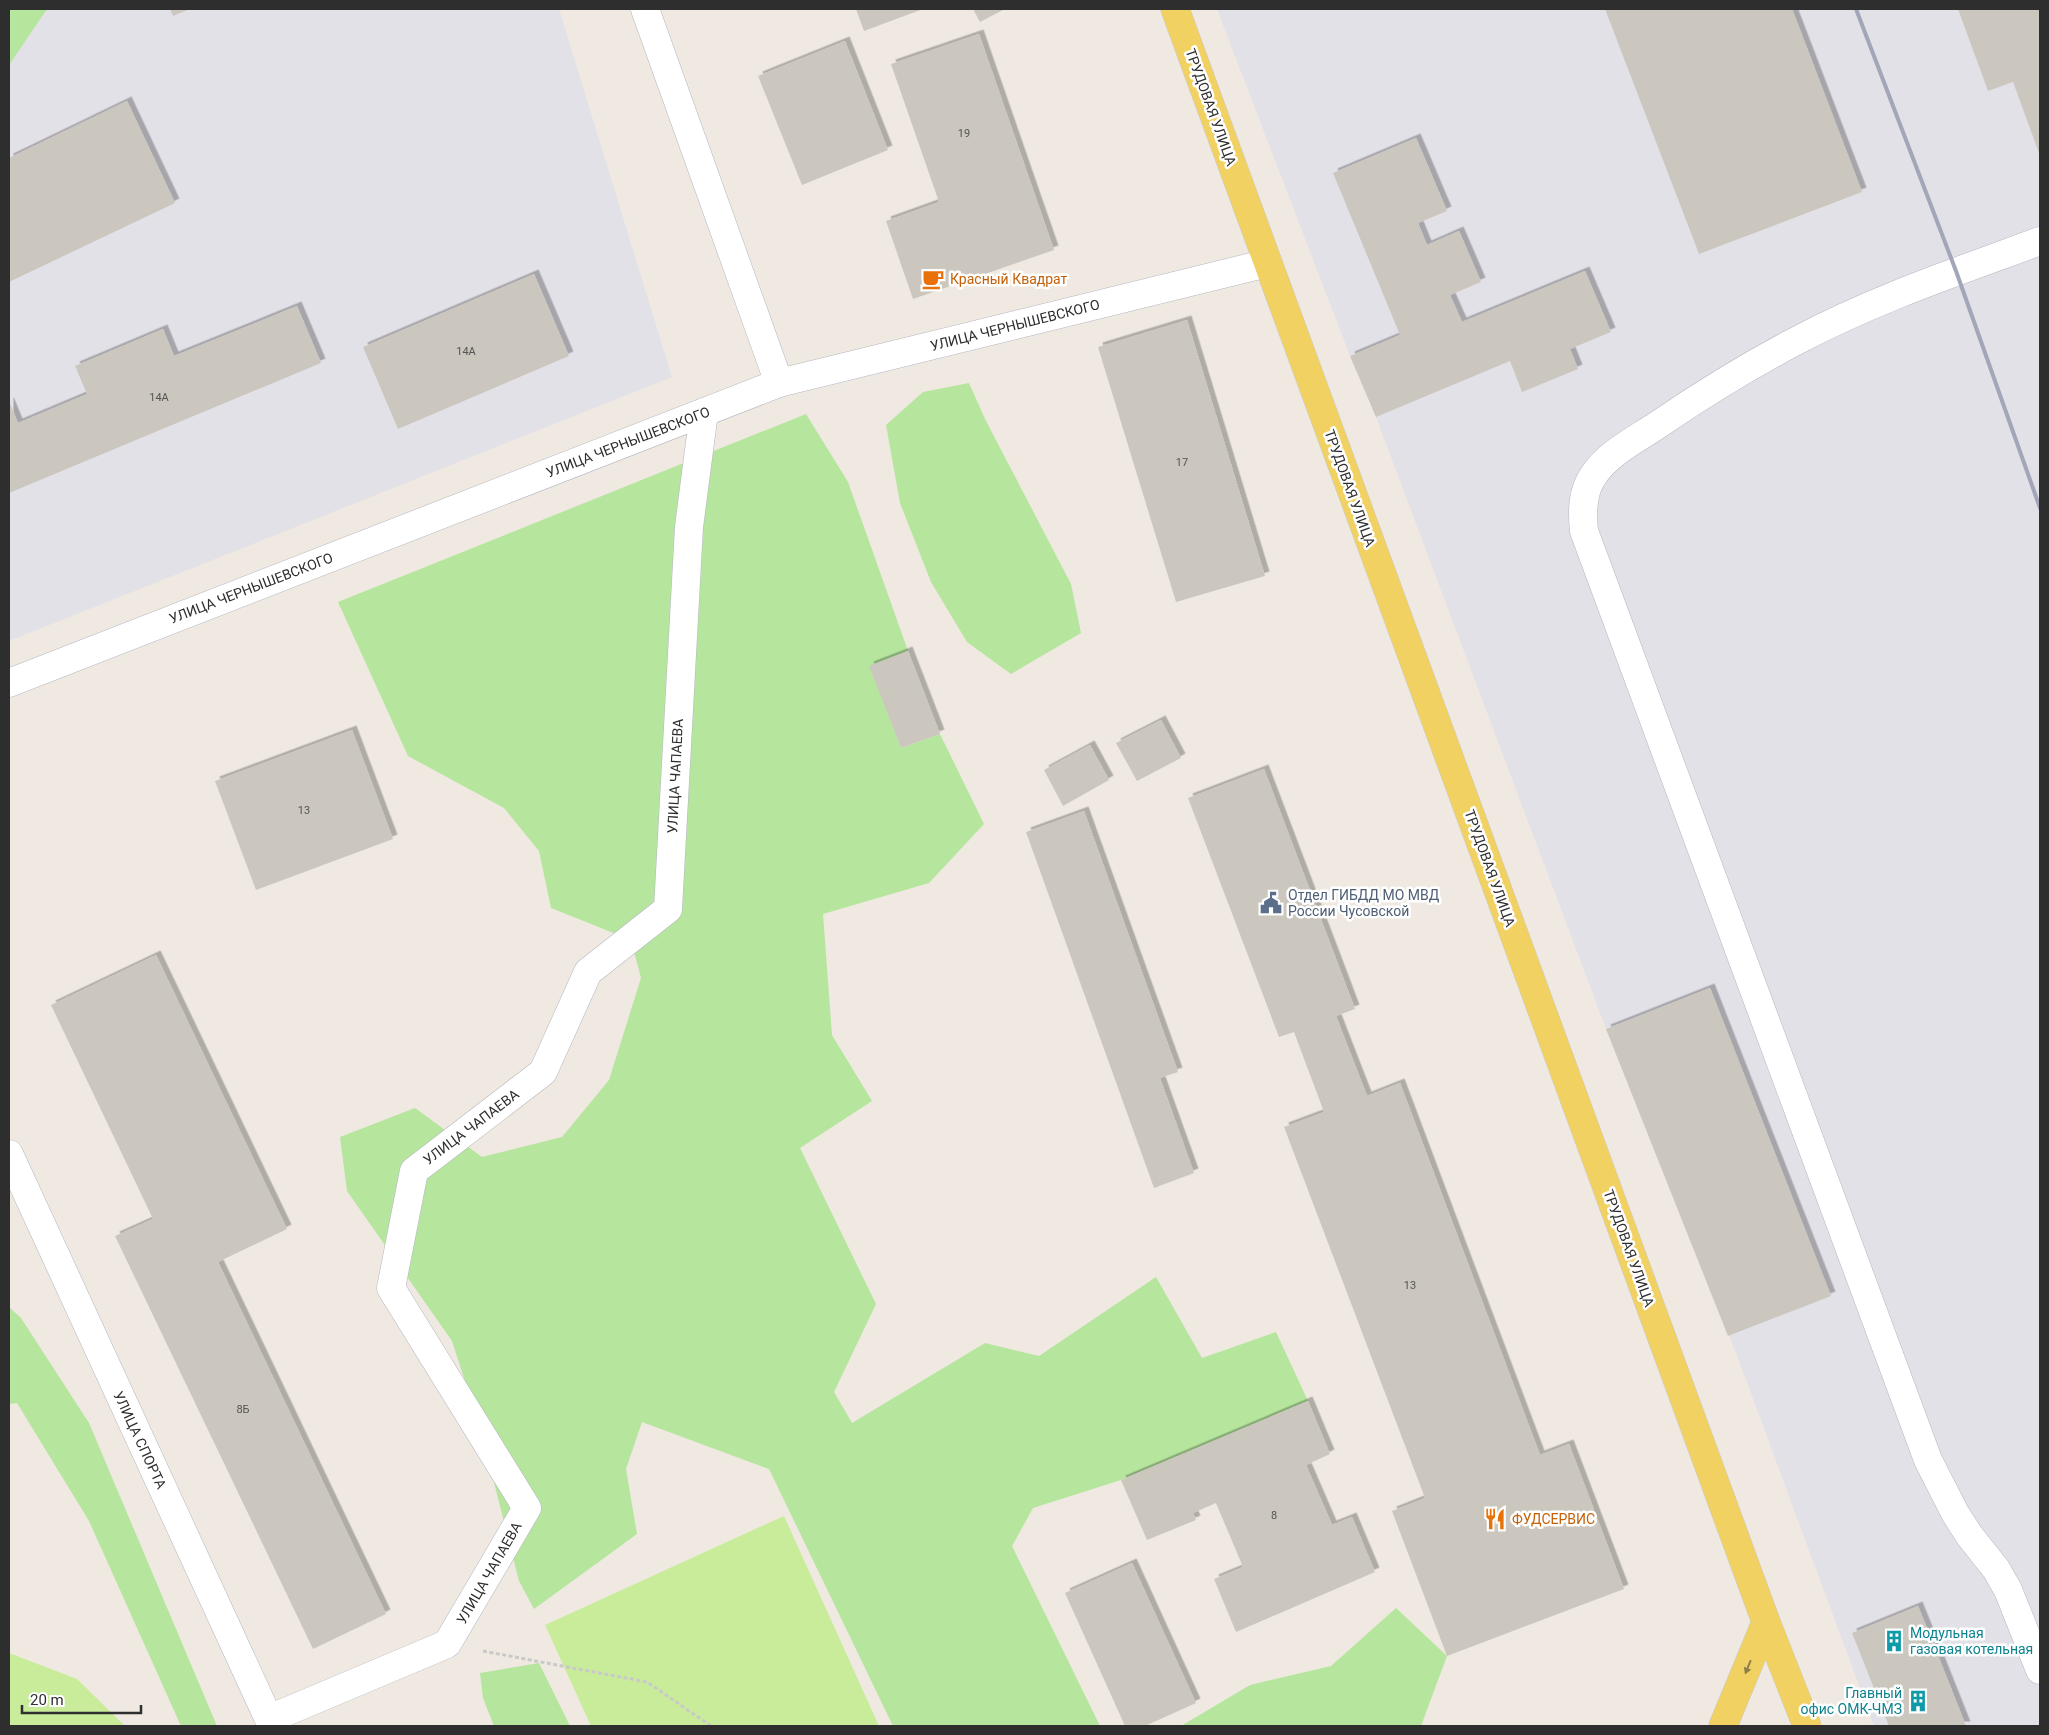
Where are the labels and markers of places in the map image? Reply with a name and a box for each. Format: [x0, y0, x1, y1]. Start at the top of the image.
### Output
cafe icon: Красный Квадрат [920, 266, 946, 292]
place label: Красный Квадрат [950, 271, 1068, 287]
place label: Отдел ГИБДД МО МВД России Чусовской [1288, 887, 1440, 919]
public building icon: Отдел ГИБДД МО МВД России Чусовской [1258, 890, 1284, 916]
restaurant icon: ФУДСЕРВИС [1482, 1506, 1508, 1532]
place label: ФУДСЕРВИС [1512, 1511, 1595, 1527]
place label: Модульная газовая котельная [1910, 1625, 2033, 1657]
building icon: Модульная газовая котельная [1881, 1628, 1907, 1654]
place label: Главный офис ОМК-ЧМЗ [1801, 1685, 1902, 1717]
building icon: Главный офис ОМК-ЧМЗ [1905, 1688, 1931, 1714]

